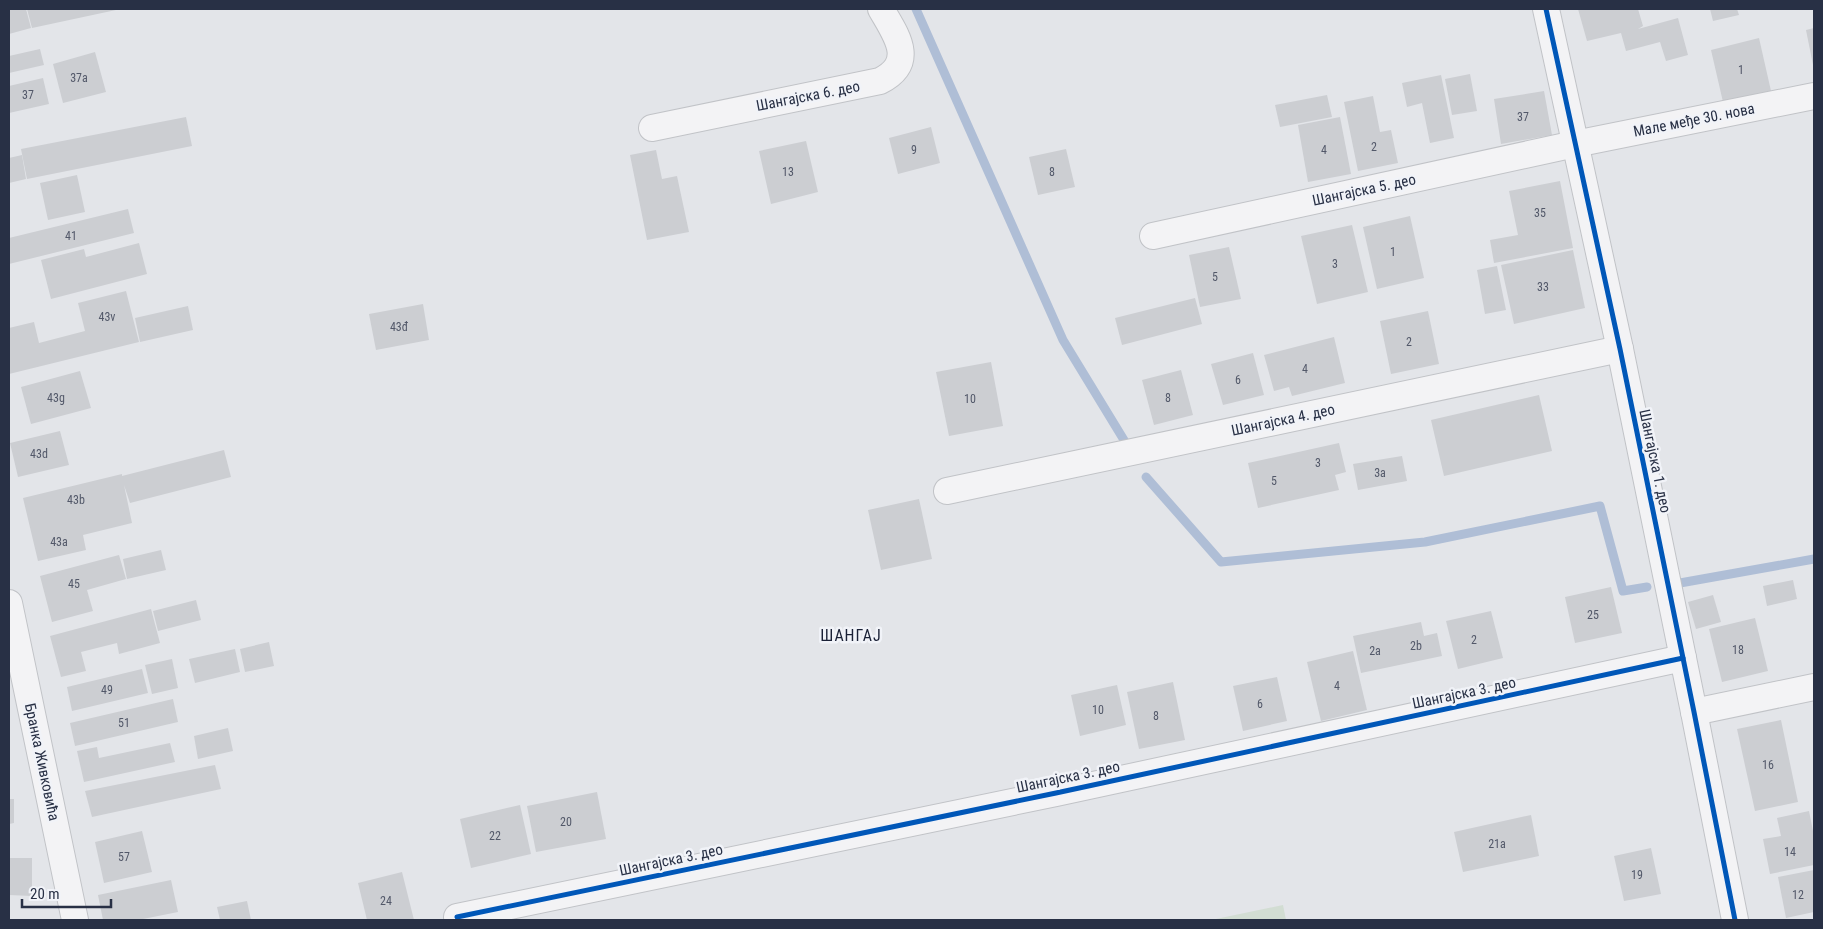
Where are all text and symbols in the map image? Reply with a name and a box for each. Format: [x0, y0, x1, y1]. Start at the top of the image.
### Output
house number: 1 [1738, 63, 1744, 77]
house number: 37a [70, 71, 88, 85]
street label: Шангајска 6. део [755, 77, 861, 115]
house number: 37 [22, 88, 34, 102]
street label: Мале међе 30. нова [1632, 99, 1756, 141]
house number: 37 [1517, 110, 1529, 124]
house number: 2 [1371, 140, 1377, 154]
house number: 9 [911, 143, 917, 157]
house number: 4 [1321, 143, 1327, 157]
house number: 13 [782, 165, 794, 179]
house number: 8 [1049, 165, 1055, 179]
street label: Шангајска 5. део [1311, 170, 1417, 210]
house number: 35 [1534, 206, 1546, 220]
house number: 41 [65, 229, 77, 243]
house number: 1 [1390, 245, 1396, 259]
house number: 3 [1332, 257, 1338, 271]
house number: 5 [1212, 270, 1218, 284]
house number: 33 [1537, 280, 1549, 294]
house number: 43v [99, 310, 115, 324]
house number: 43đ [390, 320, 409, 334]
house number: 2 [1406, 335, 1412, 349]
house number: 4 [1302, 362, 1308, 376]
house number: 6 [1235, 373, 1241, 387]
house number: 43g [47, 391, 65, 405]
house number: 8 [1165, 391, 1171, 405]
house number: 10 [964, 392, 976, 406]
street label: Шангајска 4. део [1230, 400, 1336, 440]
street label: Шангајска 1. део [1635, 408, 1675, 514]
house number: 43d [30, 447, 48, 461]
house number: 3 [1315, 456, 1321, 470]
house number: 3a [1374, 466, 1386, 480]
house number: 5 [1271, 474, 1277, 488]
house number: 43b [67, 493, 85, 507]
house number: 43a [50, 535, 68, 549]
house number: 45 [68, 577, 80, 591]
house number: 25 [1587, 608, 1599, 622]
district label: ШАНГАЈ [820, 626, 882, 645]
house number: 2 [1471, 633, 1477, 647]
house number: 2b [1410, 639, 1422, 653]
house number: 18 [1732, 643, 1744, 657]
house number: 2a [1369, 644, 1381, 658]
street label: Шангајска 3. део [1411, 673, 1517, 713]
house number: 4 [1334, 679, 1340, 693]
house number: 49 [101, 683, 113, 697]
house number: 6 [1257, 697, 1263, 711]
street label: Бранка Живковића [21, 702, 63, 822]
house number: 10 [1092, 703, 1104, 717]
house number: 8 [1153, 709, 1159, 723]
house number: 51 [118, 716, 130, 730]
street label: Шангајска 3. део [1015, 757, 1121, 797]
house number: 16 [1762, 758, 1774, 772]
house number: 20 [560, 815, 572, 829]
house number: 22 [489, 829, 501, 843]
house number: 21a [1488, 837, 1506, 851]
street label: Шангајска 3. део [618, 840, 724, 880]
house number: 14 [1784, 845, 1796, 859]
house number: 57 [118, 850, 130, 864]
house number: 19 [1631, 868, 1643, 882]
scale bar [22, 876, 111, 908]
text: 20 m [30, 885, 60, 903]
house number: 12 [1792, 888, 1804, 902]
house number: 24 [380, 894, 392, 908]

